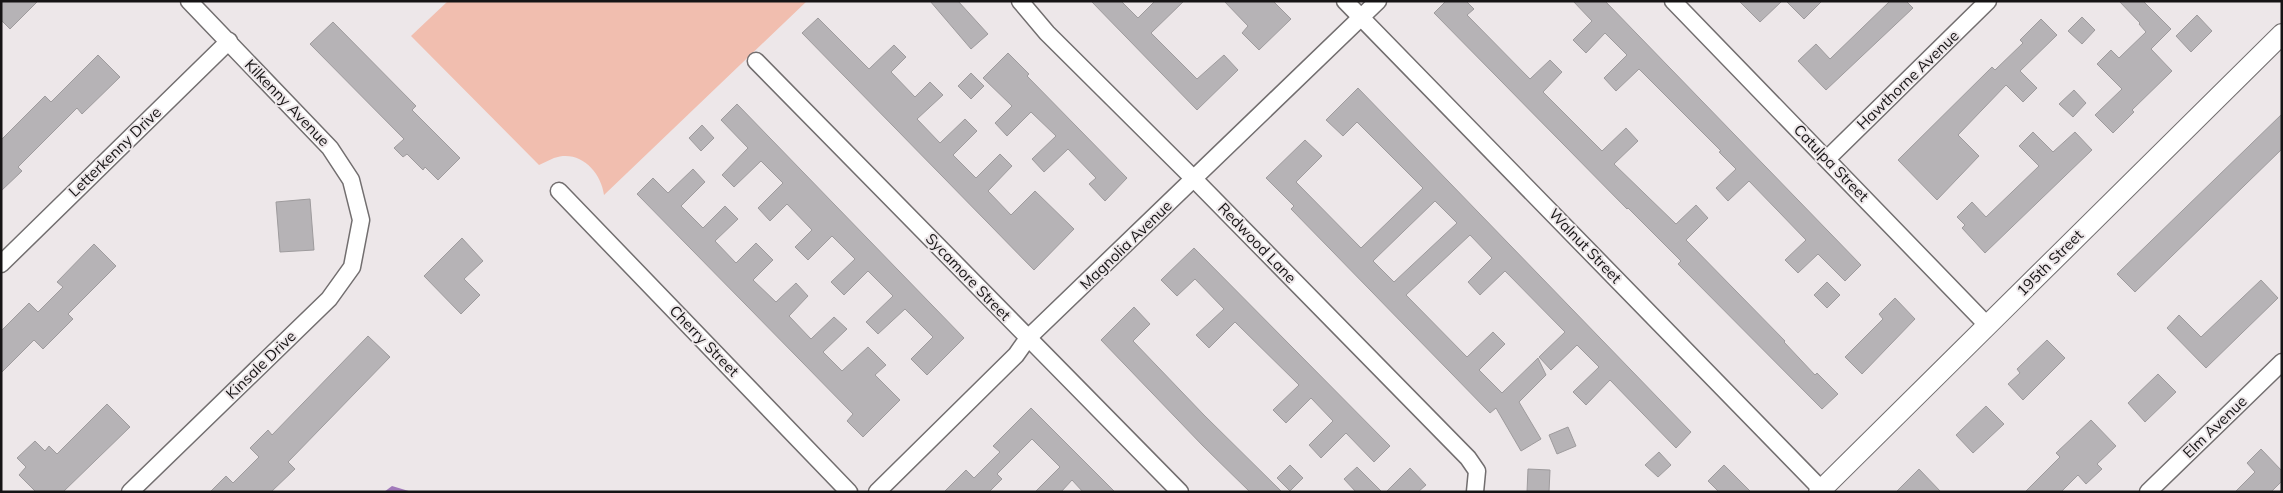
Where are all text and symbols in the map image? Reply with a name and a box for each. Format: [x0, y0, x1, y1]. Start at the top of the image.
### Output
street label: Hawthorne Avenue [1853, 26, 1963, 133]
street label: Kilkenny Avenue [241, 55, 334, 150]
street label: Letterkenny Drive [64, 103, 165, 201]
street label: Catulpa Street [1790, 120, 1873, 205]
street label: Magnolia Avenue [1076, 196, 1176, 293]
street label: Redwood Lane [1214, 198, 1300, 287]
street label: Walnut Street [1545, 204, 1626, 287]
street label: 195th Street [2012, 225, 2087, 300]
street label: Sycamore Street [922, 229, 1015, 324]
street label: Cherry Street [666, 301, 743, 380]
street label: Kinsale Drive [222, 326, 300, 403]
street label: Elm Avenue [2179, 391, 2251, 462]

